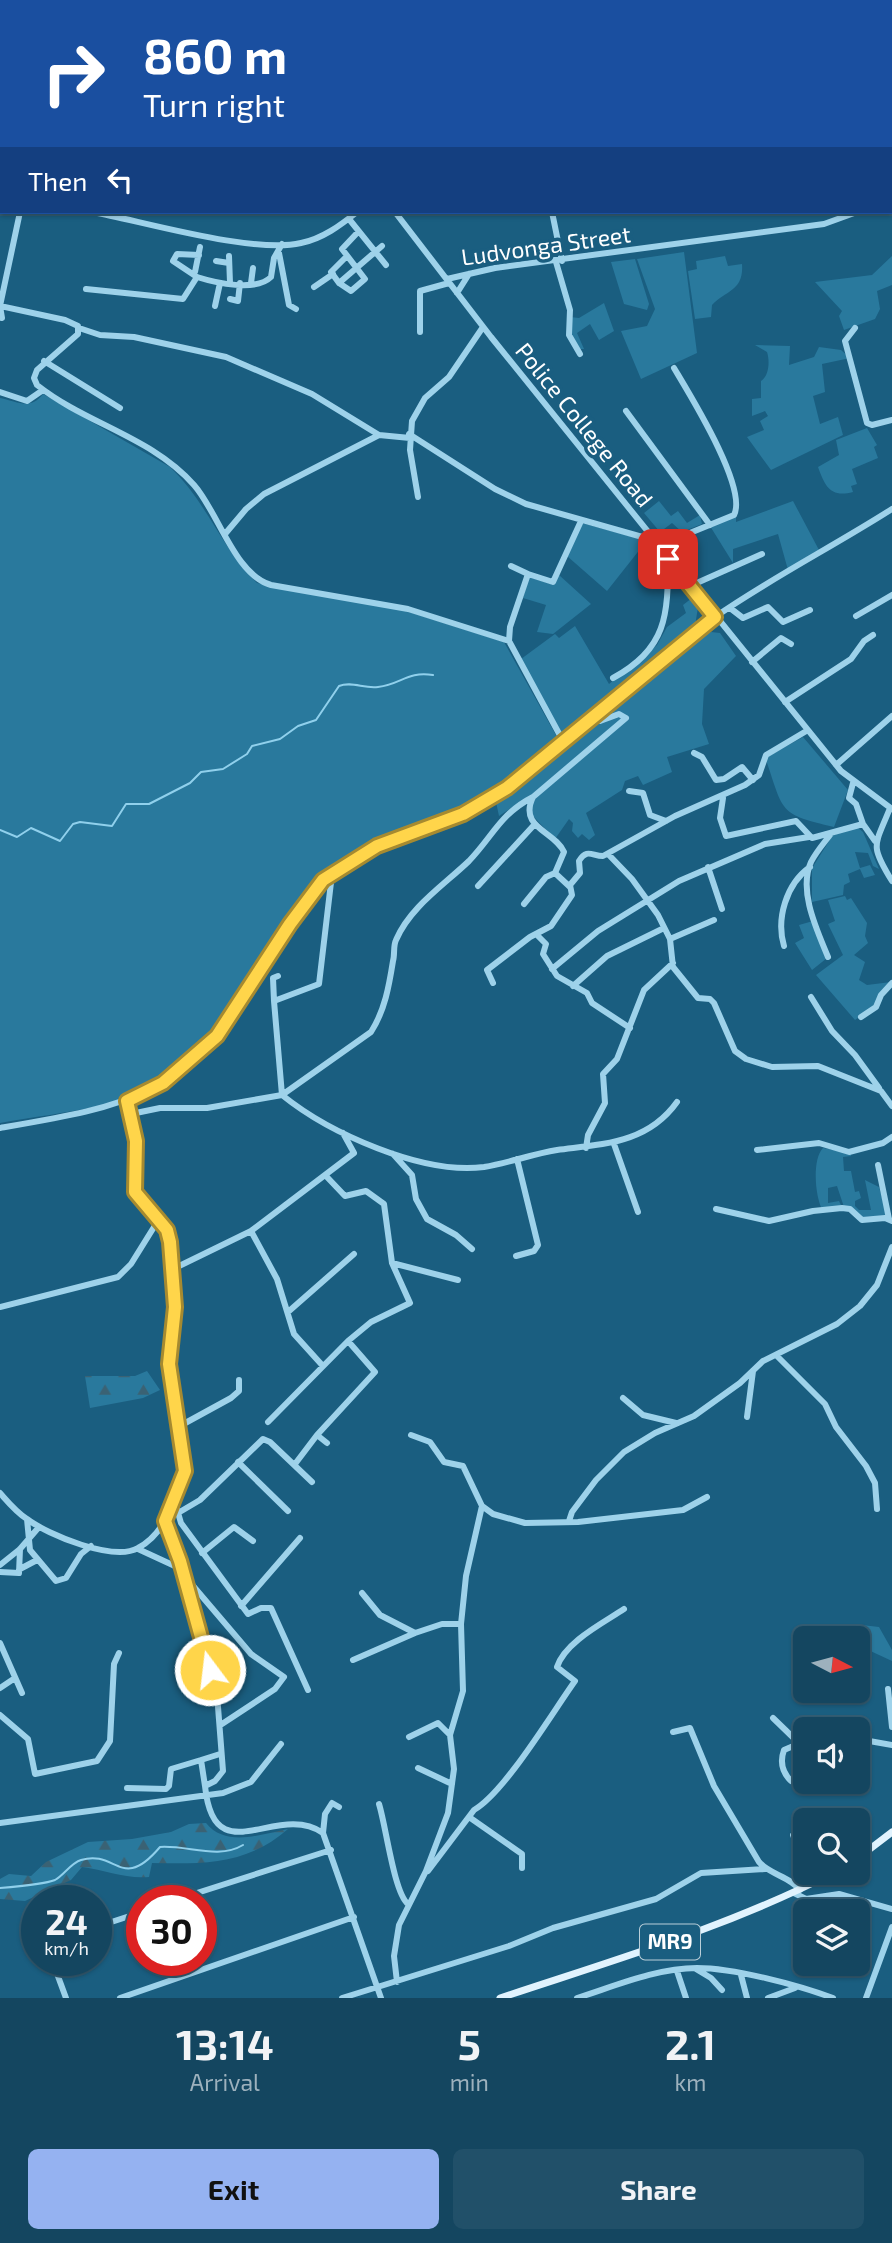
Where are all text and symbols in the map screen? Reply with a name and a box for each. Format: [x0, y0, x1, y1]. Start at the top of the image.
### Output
text: 860 m [143, 25, 287, 84]
icon: right [28, 28, 119, 119]
text: Turn right [143, 85, 285, 123]
icon: left [101, 161, 139, 199]
text: Then [28, 165, 87, 196]
street label: Ludvonga Street [459, 219, 633, 271]
street label: Police College Road [510, 337, 660, 512]
pin [638, 529, 698, 589]
icon: arrive [649, 540, 687, 578]
north arrow [793, 1626, 870, 1703]
map controls [793, 1626, 870, 1976]
position arrow [173, 1633, 247, 1707]
button: sound [793, 1717, 870, 1794]
button: search [793, 1808, 870, 1885]
speed limit sign: 30 [126, 1885, 217, 1976]
button: layers [793, 1899, 870, 1976]
text: 24 [45, 1900, 88, 1942]
road number: MR9 [640, 1924, 700, 1960]
text: km/h [44, 1937, 89, 1959]
text: 13:14 [176, 2018, 274, 2068]
text: 5 [458, 2018, 481, 2068]
text: 2.1 [665, 2018, 716, 2068]
text: Arrival [190, 2068, 260, 2096]
text: min [450, 2068, 489, 2096]
text: km [675, 2068, 706, 2096]
button: Exit [28, 2149, 439, 2229]
button: Share [453, 2149, 864, 2229]

